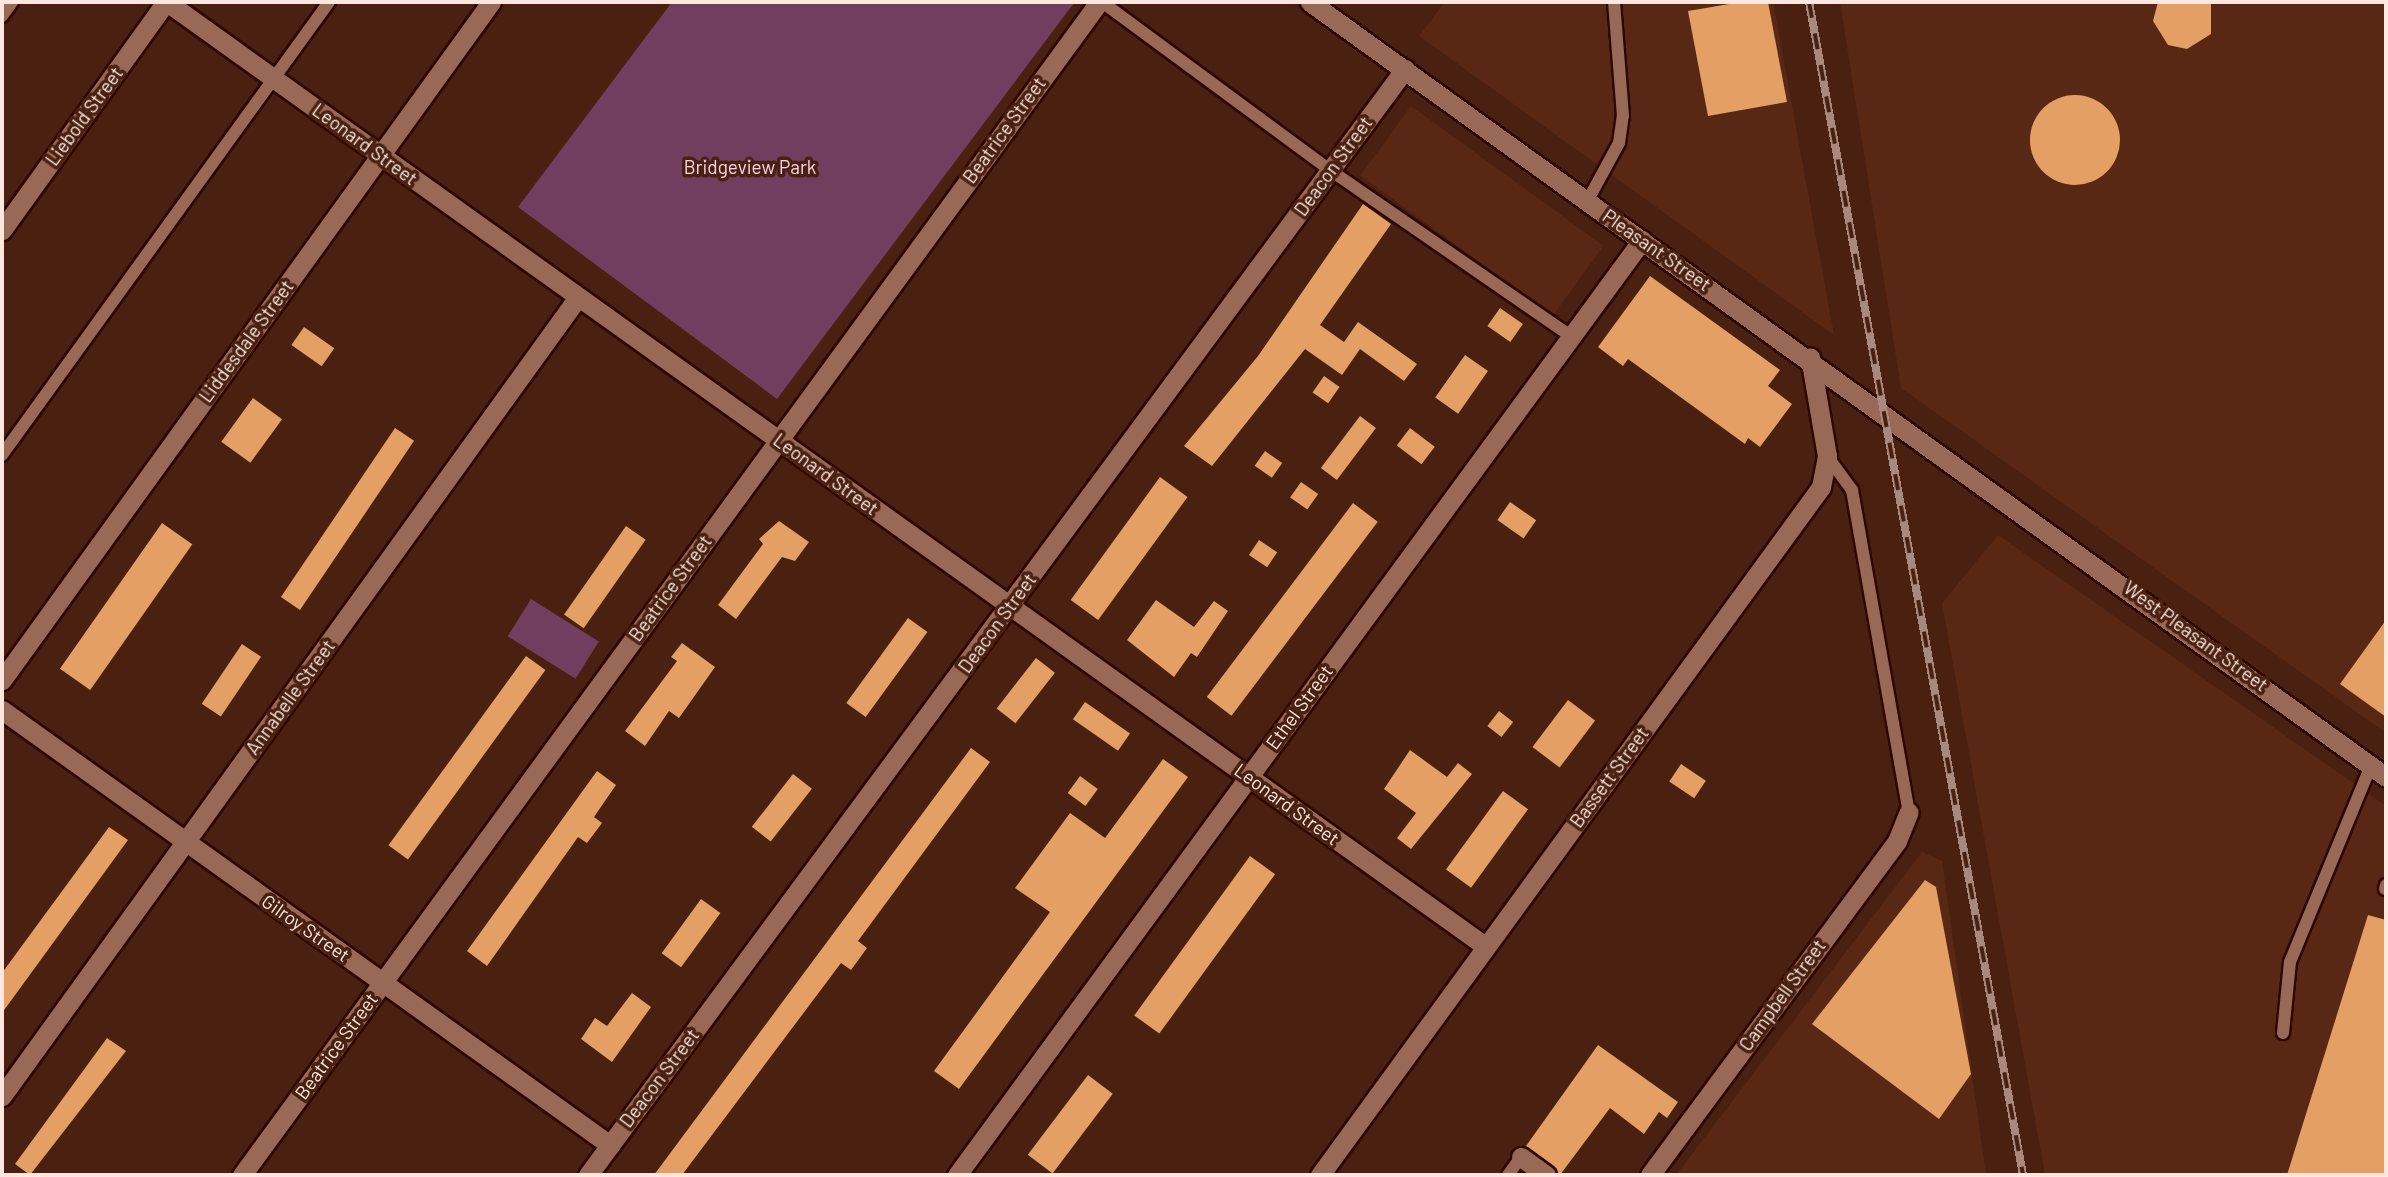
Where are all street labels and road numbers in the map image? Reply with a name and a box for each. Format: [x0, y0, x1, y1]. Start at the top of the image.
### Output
street label: Liebold Street [40, 62, 128, 170]
street label: Beatrice Street [958, 72, 1050, 188]
street label: Leonard Street [308, 98, 422, 190]
street label: Deacon Street [1289, 112, 1377, 220]
street label: Pleasant Street [1598, 204, 1716, 296]
street label: Liddesdale Street [194, 275, 298, 407]
street label: Leonard Street [769, 428, 883, 520]
street label: Beatrice Street [624, 530, 716, 646]
street label: Deacon Street [953, 569, 1041, 677]
street label: West Pleasant Street [2119, 576, 2273, 696]
street label: Annabelle Street [241, 635, 339, 759]
street label: Ethel Street [1261, 660, 1337, 754]
street label: Bassett Street [1565, 722, 1653, 832]
street label: Leonard Street [1230, 758, 1344, 850]
street label: Gilroy Street [258, 889, 354, 967]
street label: Campbell Street [1734, 935, 1830, 1055]
street label: Beatrice Street [290, 988, 382, 1104]
street label: Deacon Street [615, 1024, 703, 1132]

